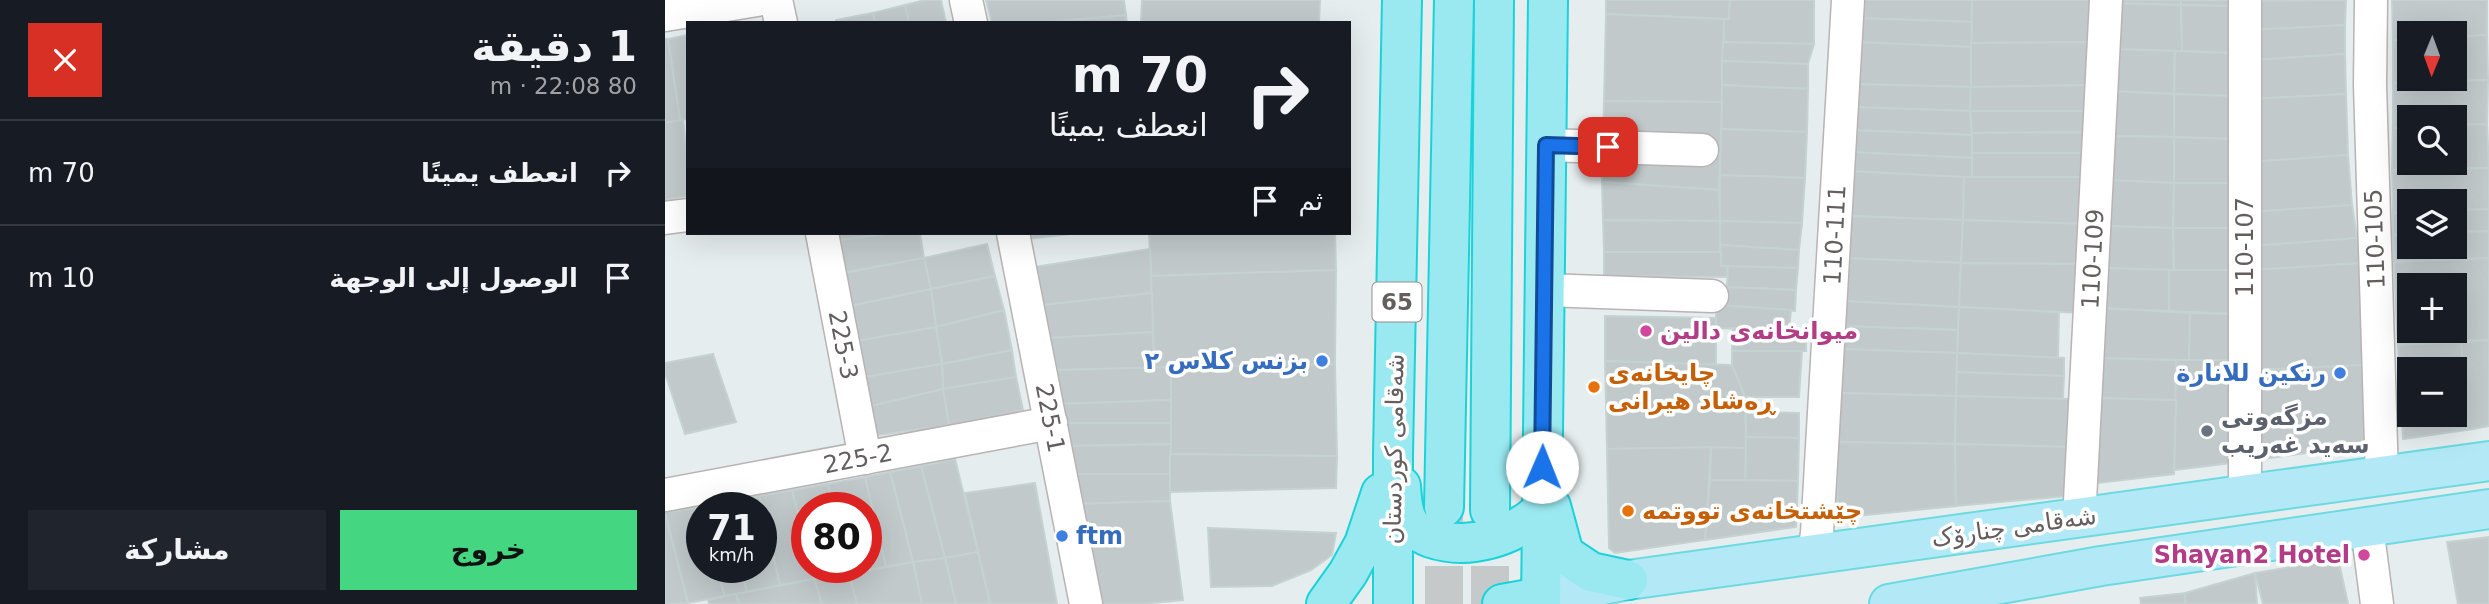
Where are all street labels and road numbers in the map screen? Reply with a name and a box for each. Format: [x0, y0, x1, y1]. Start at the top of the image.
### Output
street label: 110-111 [1818, 184, 1852, 286]
street label: 110-105 [2359, 188, 2391, 290]
street label: 110-107 [2231, 197, 2259, 297]
street label: 110-109 [2076, 208, 2110, 310]
road number: 65 [1373, 282, 1421, 322]
street label: 225-3 [823, 308, 863, 382]
street label: شەقامی کوردستان [1378, 353, 1410, 545]
street label: 225-1 [1030, 381, 1070, 455]
street label: 225-2 [821, 439, 895, 479]
street label: شەقامی چنارۆک [1930, 502, 2098, 552]

